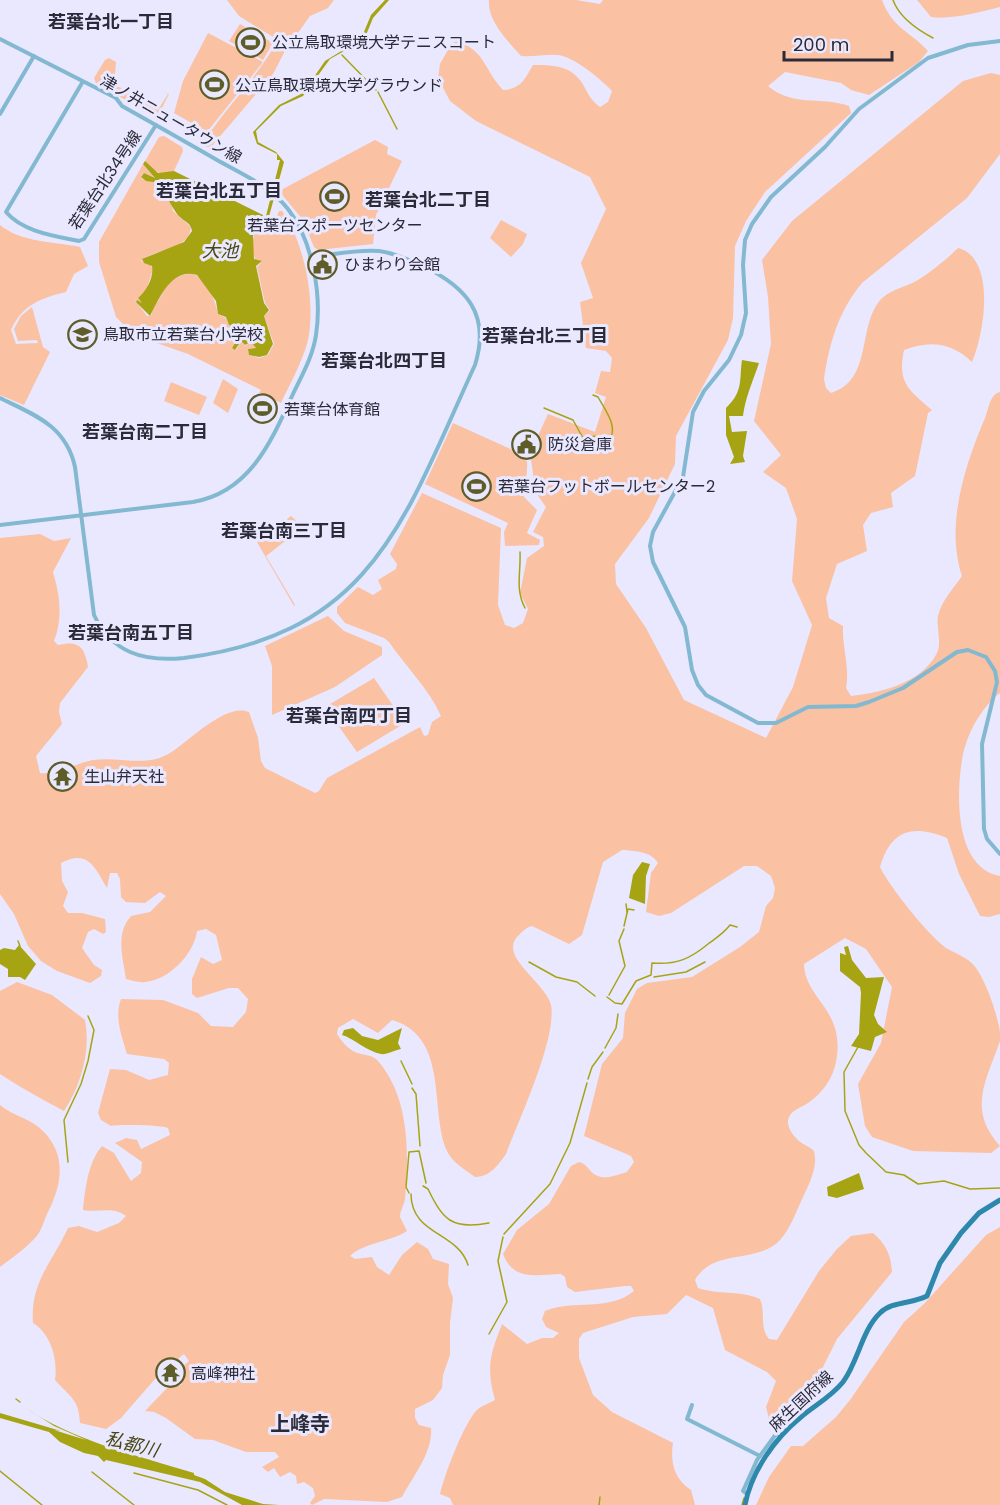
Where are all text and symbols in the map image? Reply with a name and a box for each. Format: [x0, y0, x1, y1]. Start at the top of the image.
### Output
district label: 若葉台北一丁目 [48, 9, 174, 34]
scale bar [784, 24, 892, 62]
sports icon: 公立鳥取環境大学テニスコート [235, 26, 267, 58]
place label: 公立鳥取環境大学テニスコート [272, 31, 496, 54]
text: 200 m [793, 32, 849, 57]
street label: 津ノ井ニュータウン線 [96, 69, 246, 169]
sports icon: 公立鳥取環境大学グラウンド [198, 69, 230, 101]
place label: 公立鳥取環境大学グラウンド [235, 74, 443, 97]
street label: 若葉台北34号線 [63, 126, 147, 234]
district label: 若葉台北五丁目 [156, 178, 282, 203]
sports icon: 若葉台スポーツセンター [319, 181, 351, 213]
district label: 若葉台北二丁目 [365, 187, 491, 212]
place label: 若葉台スポーツセンター [247, 214, 423, 237]
water label: 大池 [202, 238, 240, 263]
public building icon: ひまわり会館 [307, 248, 339, 280]
place label: ひまわり会館 [344, 253, 440, 276]
school or university icon: 鳥取市立若葉台小学校 [66, 318, 98, 350]
place label: 鳥取市立若葉台小学校 [103, 323, 263, 346]
district label: 若葉台北三丁目 [482, 323, 608, 348]
district label: 若葉台北四丁目 [321, 348, 447, 373]
sports icon: 若葉台体育館 [247, 393, 279, 425]
place label: 若葉台体育館 [284, 398, 380, 421]
district label: 若葉台南二丁目 [82, 419, 208, 444]
public building icon: 防災倉庫 [511, 428, 543, 460]
place label: 防災倉庫 [548, 433, 612, 456]
sports icon: 若葉台フットボールセンター2 [461, 470, 493, 502]
place label: 若葉台フットボールセンター2 [498, 475, 715, 498]
district label: 若葉台南三丁目 [221, 518, 347, 543]
district label: 若葉台南五丁目 [68, 620, 194, 645]
district label: 若葉台南四丁目 [286, 703, 412, 728]
temple icon: 生山弁天社 [47, 760, 79, 792]
place label: 生山弁天社 [84, 765, 164, 788]
temple icon: 高峰神社 [154, 1357, 186, 1389]
place label: 高峰神社 [191, 1362, 255, 1385]
street label: 麻生国府線 [764, 1365, 838, 1437]
district label: 上峰寺 [270, 1410, 330, 1438]
water label: 私都川 [103, 1425, 163, 1463]

